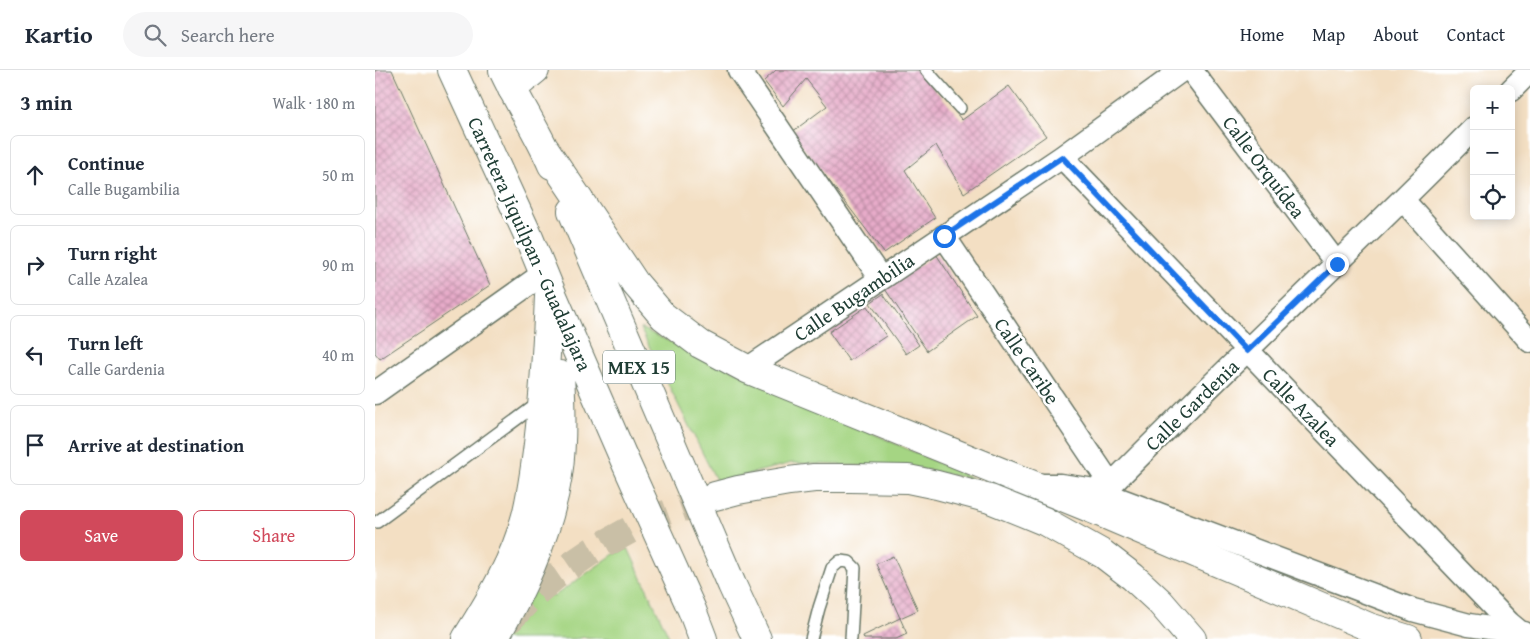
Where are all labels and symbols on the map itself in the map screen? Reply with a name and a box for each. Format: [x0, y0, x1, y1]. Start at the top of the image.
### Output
street label: Calle Orquídea [1216, 109, 1313, 225]
street label: Carretera Jiquilpan - Guadalajara [461, 112, 600, 376]
route start [933, 225, 956, 248]
street label: Calle Bugambilia [788, 245, 920, 348]
route end [1326, 253, 1349, 276]
street label: Calle Caribe [988, 311, 1067, 410]
road number: MEX 15 [603, 350, 675, 384]
street label: Calle Gardenia [1138, 352, 1246, 457]
street label: Calle Azalea [1256, 361, 1347, 453]

